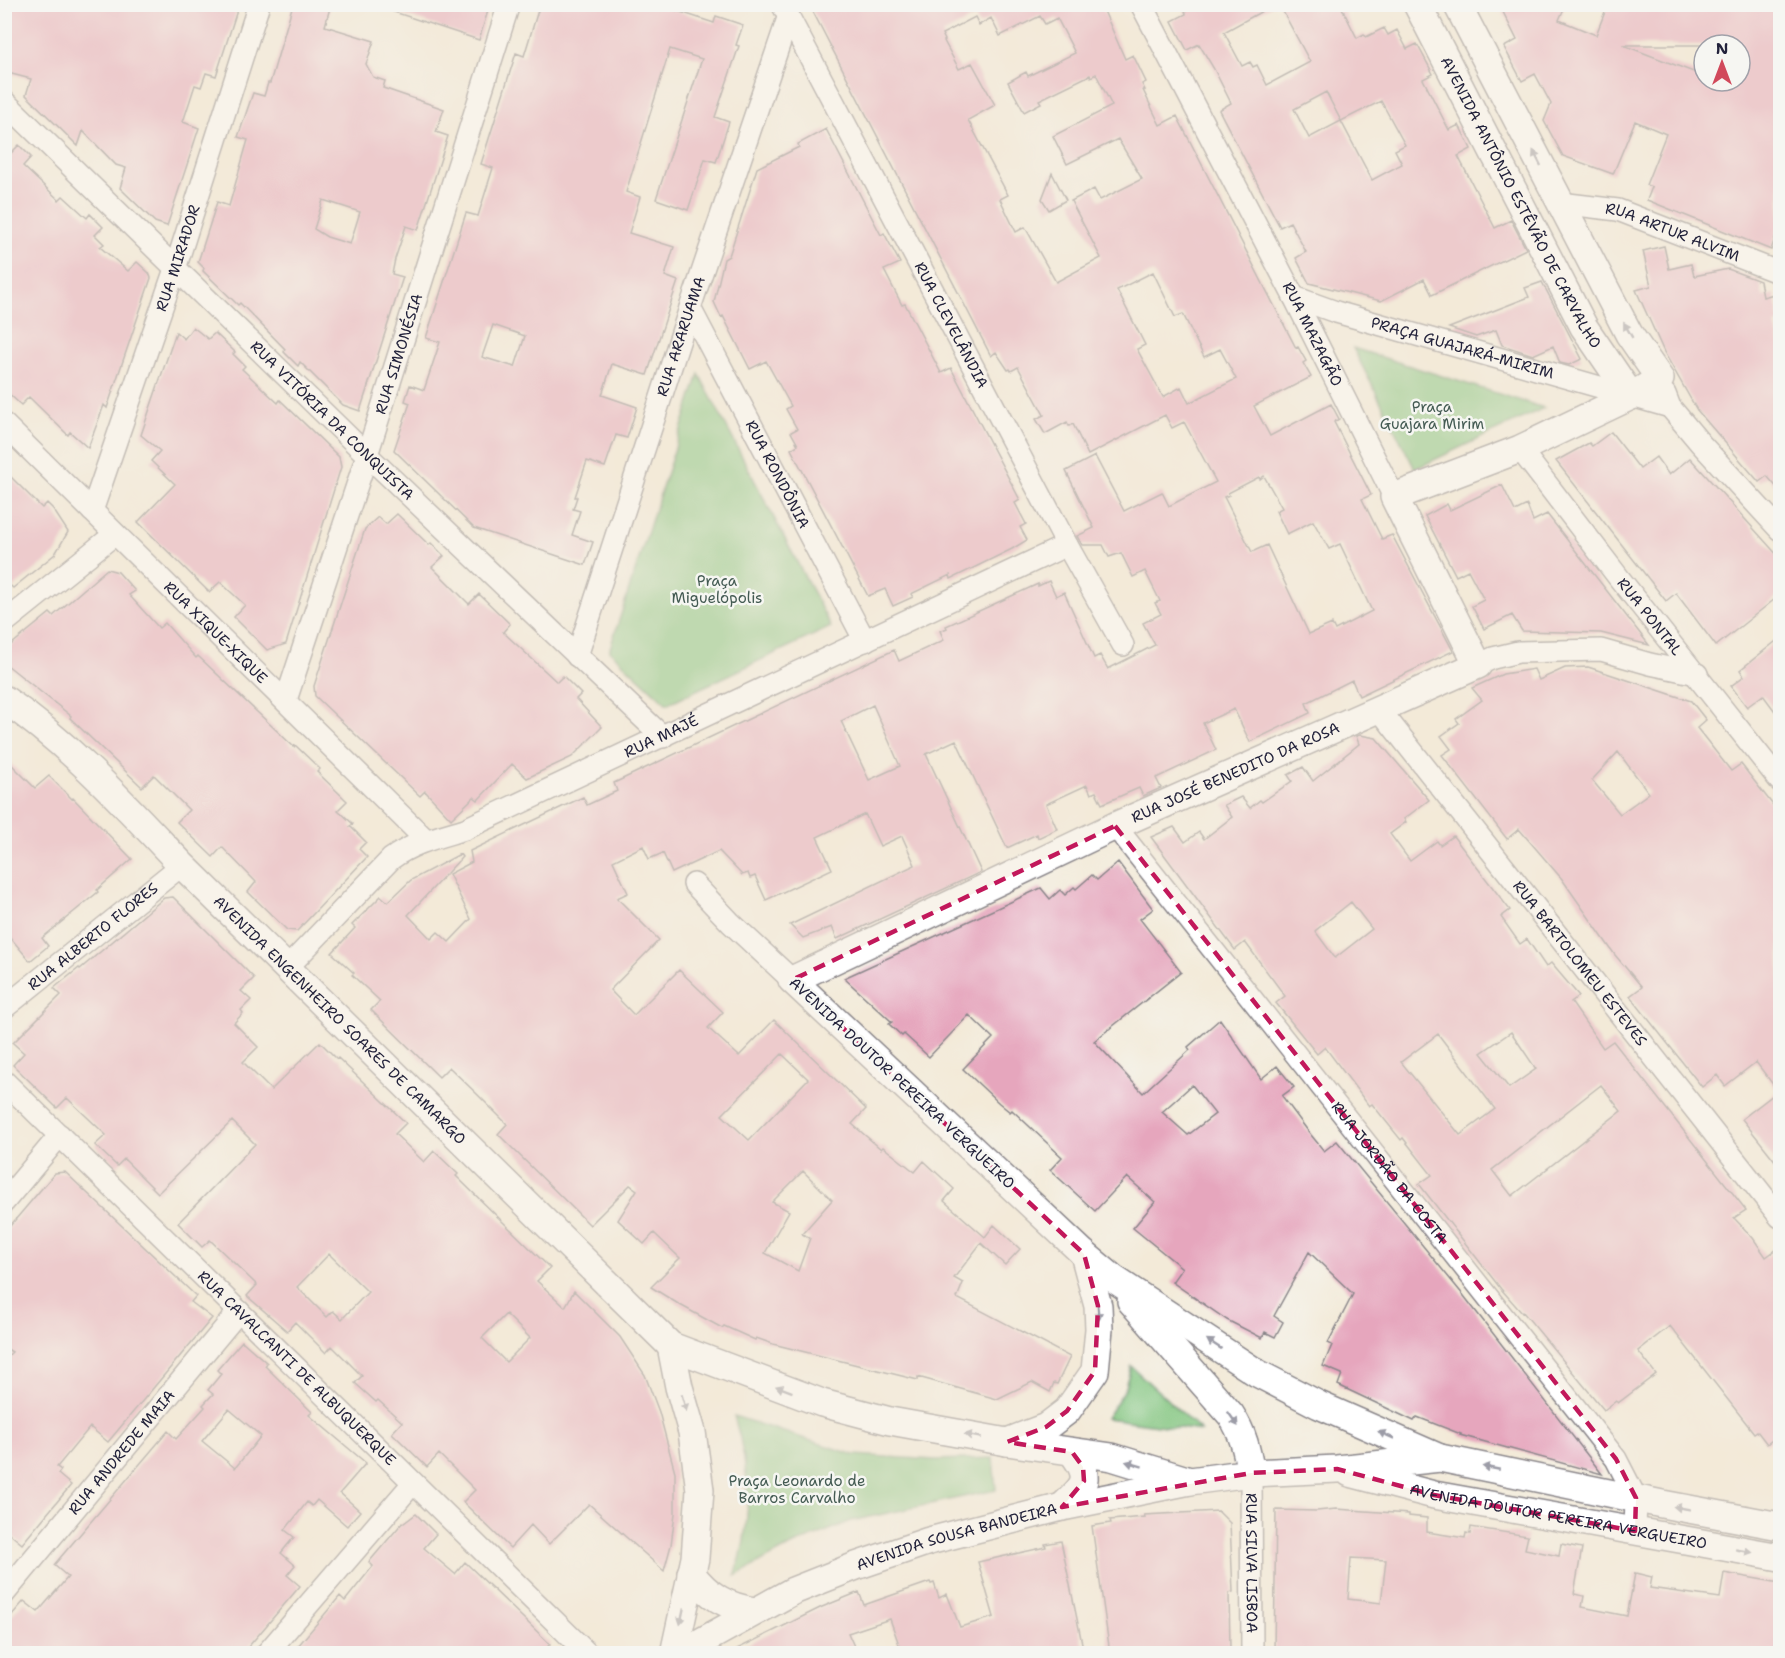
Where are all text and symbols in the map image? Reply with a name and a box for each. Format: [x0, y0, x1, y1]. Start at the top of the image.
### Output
north arrow [1692, 33, 1752, 93]
text: N [1716, 38, 1728, 59]
street label: AVENIDA ANTÔNIO ESTÊVÃO DE CARVALHO [1436, 53, 1606, 352]
one-way arrow [1532, 149, 1542, 166]
street label: RUA ARTUR ALVIM [1604, 199, 1743, 266]
street label: RUA MIRADOR [151, 202, 205, 314]
street label: RUA CLEVELÂNDIA [910, 259, 993, 392]
street label: RUA ARARUAMA [652, 274, 710, 399]
street label: RUA MAZAGÃO [1278, 279, 1347, 390]
street label: RUA SIMONÉSIA [370, 291, 427, 417]
street label: PRAÇA GUAJARÁ-MIRIM [1369, 312, 1556, 383]
one-way arrow [1623, 322, 1633, 339]
street label: RUA VITÓRIA DA CONQUISTA [246, 337, 418, 505]
park label: Praça Guajara Mirim [1380, 397, 1484, 434]
street label: RUA RONDÔNIA [741, 417, 814, 532]
park label: Praça Miguelópolis [671, 571, 763, 608]
street label: RUA PONTAL [1613, 574, 1687, 660]
street label: RUA XIQUE-XIQUE [159, 577, 272, 688]
street label: RUA MAJÉ [621, 709, 702, 762]
street label: RUA JOSÉ BENEDITO DA ROSA [1128, 718, 1343, 828]
street label: RUA BARTOLOMEU ESTEVES [1508, 877, 1651, 1050]
street label: RUA ALBERTO FLORES [24, 878, 162, 995]
street label: AVENIDA ENGENHEIRO SOARES DE CAMARGO [209, 891, 470, 1149]
street label: AVENIDA DOUTOR PEREIRA VERGUEIRO [785, 973, 1019, 1193]
street label: RUA JORDÃO DA COSTA [1327, 1097, 1452, 1248]
street label: RUA CAVALCANTI DE ALBUQUERQUE [193, 1266, 400, 1470]
one-way arrow [1093, 1302, 1103, 1321]
one-way arrow [1206, 1339, 1222, 1350]
one-way arrow [775, 1384, 793, 1393]
street label: RUA ANDREDE MAIA [64, 1386, 179, 1519]
one-way arrow [680, 1395, 689, 1413]
one-way arrow [1227, 1410, 1239, 1426]
one-way arrow [1378, 1430, 1395, 1439]
one-way arrow [963, 1431, 982, 1440]
one-way arrow [1125, 1459, 1143, 1468]
one-way arrow [1481, 1463, 1500, 1473]
park label: Praça Leonardo de Barros Carvalho [729, 1471, 865, 1508]
street label: AVENIDA DOUTOR PEREIRA VERGUEIRO [1408, 1479, 1709, 1554]
street label: RUA SILVA LISBOA [1241, 1493, 1262, 1633]
street label: AVENIDA SOUSA BANDEIRA [854, 1499, 1059, 1575]
one-way arrow [1672, 1503, 1691, 1512]
one-way arrow [1735, 1547, 1754, 1556]
one-way arrow [676, 1607, 686, 1625]

